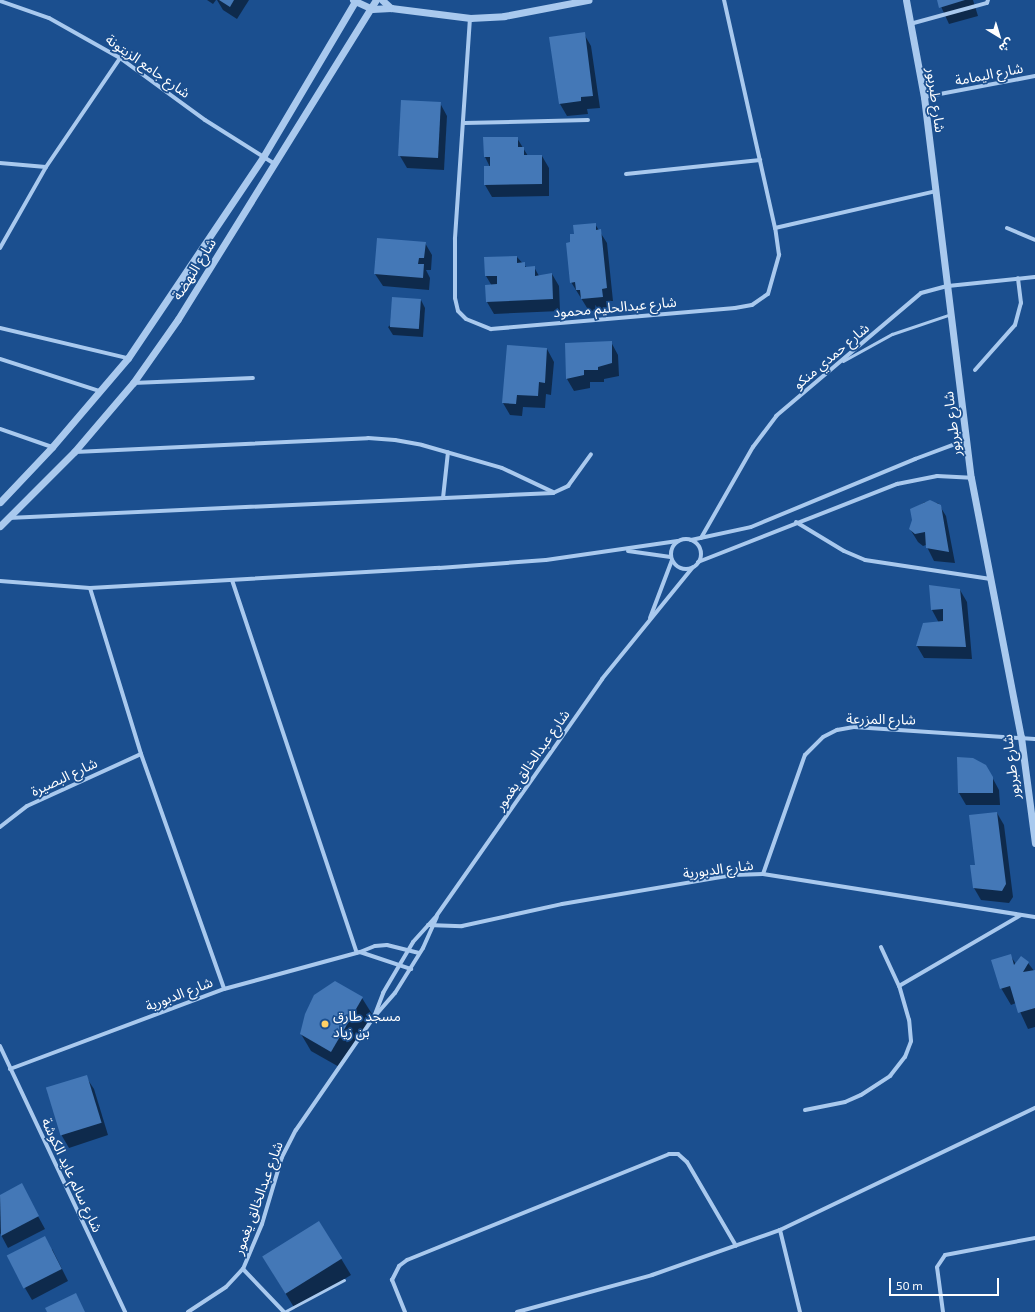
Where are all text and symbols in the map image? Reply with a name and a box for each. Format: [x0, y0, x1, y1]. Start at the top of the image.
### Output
north arrow [979, 16, 1019, 56]
street label: شارع جامع الزيتونة [103, 31, 193, 101]
text: ش [997, 36, 1017, 56]
street label: شارع اليمامة [954, 59, 1024, 89]
street label: شارع طبربور [923, 66, 949, 134]
street label: شارع النهضة [168, 235, 220, 303]
street label: شارع عبدالحليم محمود [553, 293, 677, 321]
street label: شارع حمدي منكو [790, 319, 872, 393]
street label: شارع طبربور [940, 391, 964, 457]
street label: شارع عبدالخالق يغمور [491, 706, 573, 814]
street label: شارع المزرعة [846, 710, 916, 728]
street label: شارع طبربور [999, 734, 1023, 800]
street label: شارع البصيرة [28, 754, 100, 800]
street label: شارع الدبورية [682, 856, 754, 882]
street label: شارع الدبورية [143, 973, 215, 1015]
place label: مسجد طارق بن زياد [333, 1008, 401, 1040]
marker: مسجد طارق بن زياد [320, 1019, 330, 1029]
street label: شارع سالم عايد الكوشة [38, 1115, 106, 1235]
street label: شارع عبدالخالق يغمور [230, 1139, 286, 1257]
scale bar [891, 1270, 1001, 1296]
text: 50 m [896, 1278, 923, 1292]

